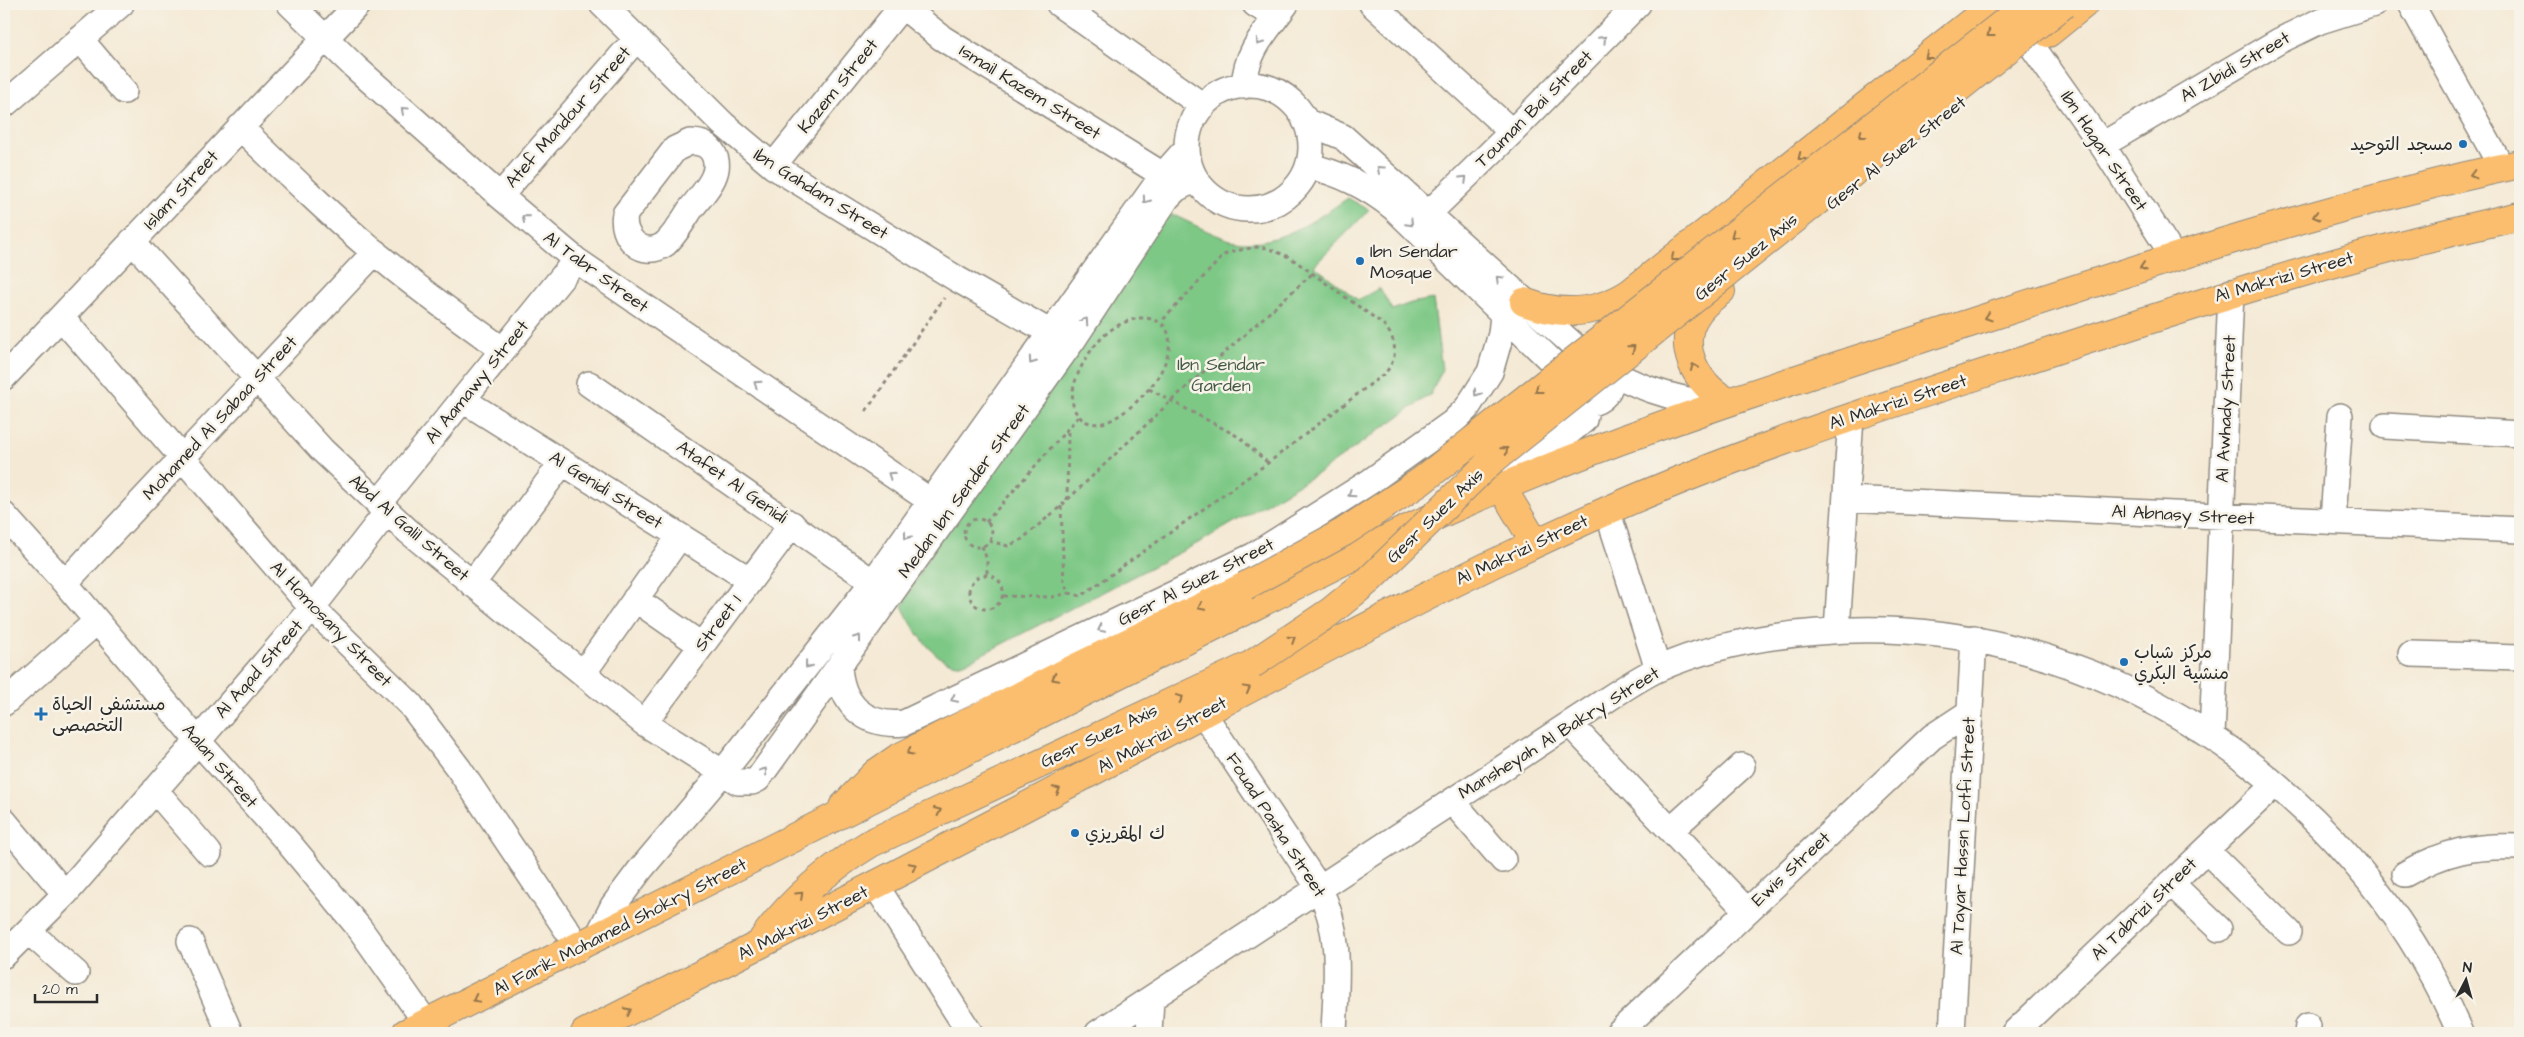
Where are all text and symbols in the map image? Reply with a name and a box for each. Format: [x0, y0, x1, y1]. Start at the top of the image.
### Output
street label: Al Zbidi Street [2175, 25, 2295, 109]
one-way arrow [1986, 28, 1995, 37]
street label: Kazem Street [792, 33, 884, 139]
one-way arrow [1256, 36, 1265, 46]
one-way arrow [1597, 36, 1606, 45]
street label: Ismail Kazem Street [954, 38, 1106, 146]
street label: Atef Mandour Street [499, 40, 637, 193]
street label: Touman Bai Street [1470, 44, 1599, 173]
one-way arrow [1925, 50, 1934, 58]
street label: Ibn Hagar Street [2054, 86, 2154, 217]
street label: Gesr Al Suez Street [1821, 90, 1972, 216]
one-way arrow [400, 107, 409, 116]
one-way arrow [1859, 129, 1868, 137]
place label: مسجد التوحيد [2350, 132, 2453, 157]
marker: مسجد التوحيد [2457, 138, 2469, 150]
street label: Ibn Gahdam Street [749, 142, 894, 246]
street label: Islam Street [138, 144, 225, 235]
one-way arrow [1797, 151, 1807, 160]
one-way arrow [1377, 166, 1386, 175]
one-way arrow [2468, 169, 2477, 180]
one-way arrow [1458, 176, 1467, 185]
one-way arrow [1143, 194, 1152, 204]
street label: Gesr Suez Axis [1689, 207, 1803, 307]
one-way arrow [2312, 211, 2320, 221]
one-way arrow [522, 215, 531, 224]
one-way arrow [1404, 217, 1413, 226]
street label: Al Tabr Street [538, 225, 654, 319]
one-way arrow [1731, 230, 1740, 239]
place label: Ibn Sendar Mosque [1370, 239, 1458, 285]
street label: Al Makrizi Street [2211, 245, 2357, 309]
one-way arrow [1671, 253, 1680, 261]
marker: Ibn Sendar Mosque [1354, 255, 1366, 267]
one-way arrow [2139, 261, 2148, 271]
one-way arrow [1496, 276, 1505, 285]
one-way arrow [1985, 311, 1993, 321]
street label: Al Aamawy Street [419, 314, 536, 450]
one-way arrow [1079, 318, 1088, 327]
street label: Mohamed Al Sabaa Street [137, 330, 304, 506]
street label: Al Awhady Street [2210, 334, 2243, 483]
one-way arrow [1626, 346, 1635, 354]
park label: Ibn Sendar Garden [1177, 352, 1265, 398]
one-way arrow [1029, 355, 1038, 365]
one-way arrow [1690, 363, 1700, 372]
street label: Al Makrizi Street [1826, 368, 1971, 436]
one-way arrow [753, 381, 763, 390]
one-way arrow [1535, 385, 1544, 393]
one-way arrow [1474, 388, 1484, 397]
street label: Medan Ibn Sender Street [892, 398, 1036, 583]
street label: Atafet Al Genidi [671, 434, 793, 530]
street label: Al Genidi Street [544, 445, 668, 535]
one-way arrow [1499, 447, 1508, 455]
street label: Gesr Suez Axis [1381, 463, 1489, 569]
street label: Abd Al Galil Street [343, 469, 475, 588]
one-way arrow [888, 472, 897, 481]
one-way arrow [1348, 488, 1357, 497]
street label: Al Abnasy Street [2111, 499, 2256, 532]
street label: Al Makrizi Street [1452, 508, 1593, 592]
one-way arrow [904, 530, 913, 540]
street label: Gesr Al Suez Street [1114, 531, 1279, 632]
street label: Al Homosany Street [263, 555, 398, 694]
street label: Street 1 [688, 590, 748, 656]
one-way arrow [1197, 601, 1206, 612]
street label: Al Aqad Street [209, 614, 309, 724]
one-way arrow [1097, 623, 1106, 633]
one-way arrow [852, 634, 861, 644]
one-way arrow [1287, 636, 1296, 645]
place label: مركز شباب منشية البكري [2134, 640, 2229, 686]
marker: مركز شباب منشية البكري [2118, 656, 2130, 668]
one-way arrow [804, 659, 813, 668]
street label: Mansheyah Al Bakry Street [1454, 660, 1666, 806]
one-way arrow [1051, 672, 1060, 682]
one-way arrow [1242, 685, 1251, 695]
street label: Al Makrizi Street [1093, 690, 1232, 780]
place label: مستشفى الحياة التخصصى [52, 692, 166, 738]
one-way arrow [950, 693, 959, 703]
one-way arrow [1175, 694, 1184, 704]
street label: Gesr Suez Axis [1036, 698, 1162, 774]
marker: مستشفى الحياة التخصصى [34, 707, 48, 721]
street label: Al Tayar Hassn Lotfi Street [1944, 716, 1983, 956]
street label: Aalan Street [176, 718, 264, 814]
one-way arrow [906, 746, 915, 756]
street label: Fouad Pasha Street [1220, 748, 1333, 903]
one-way arrow [758, 767, 767, 776]
one-way arrow [1052, 786, 1061, 796]
one-way arrow [933, 807, 942, 817]
place label: ك المقريزي [1085, 821, 1165, 846]
street label: Ewis Street [1746, 825, 1837, 912]
marker: ك المقريزي [1069, 827, 1081, 839]
street label: Al Tabrizi Street [2085, 851, 2203, 966]
street label: Al Farik Mohamed Shokry Street [489, 852, 752, 1003]
one-way arrow [908, 862, 917, 872]
street label: Al Makrizi Street [733, 879, 873, 967]
one-way arrow [795, 892, 804, 901]
north arrow [2442, 954, 2492, 1004]
text: N [2462, 958, 2473, 978]
scale bar [35, 972, 98, 1004]
text: 20 m [42, 979, 78, 1000]
one-way arrow [472, 993, 481, 1003]
one-way arrow [623, 1007, 632, 1017]

